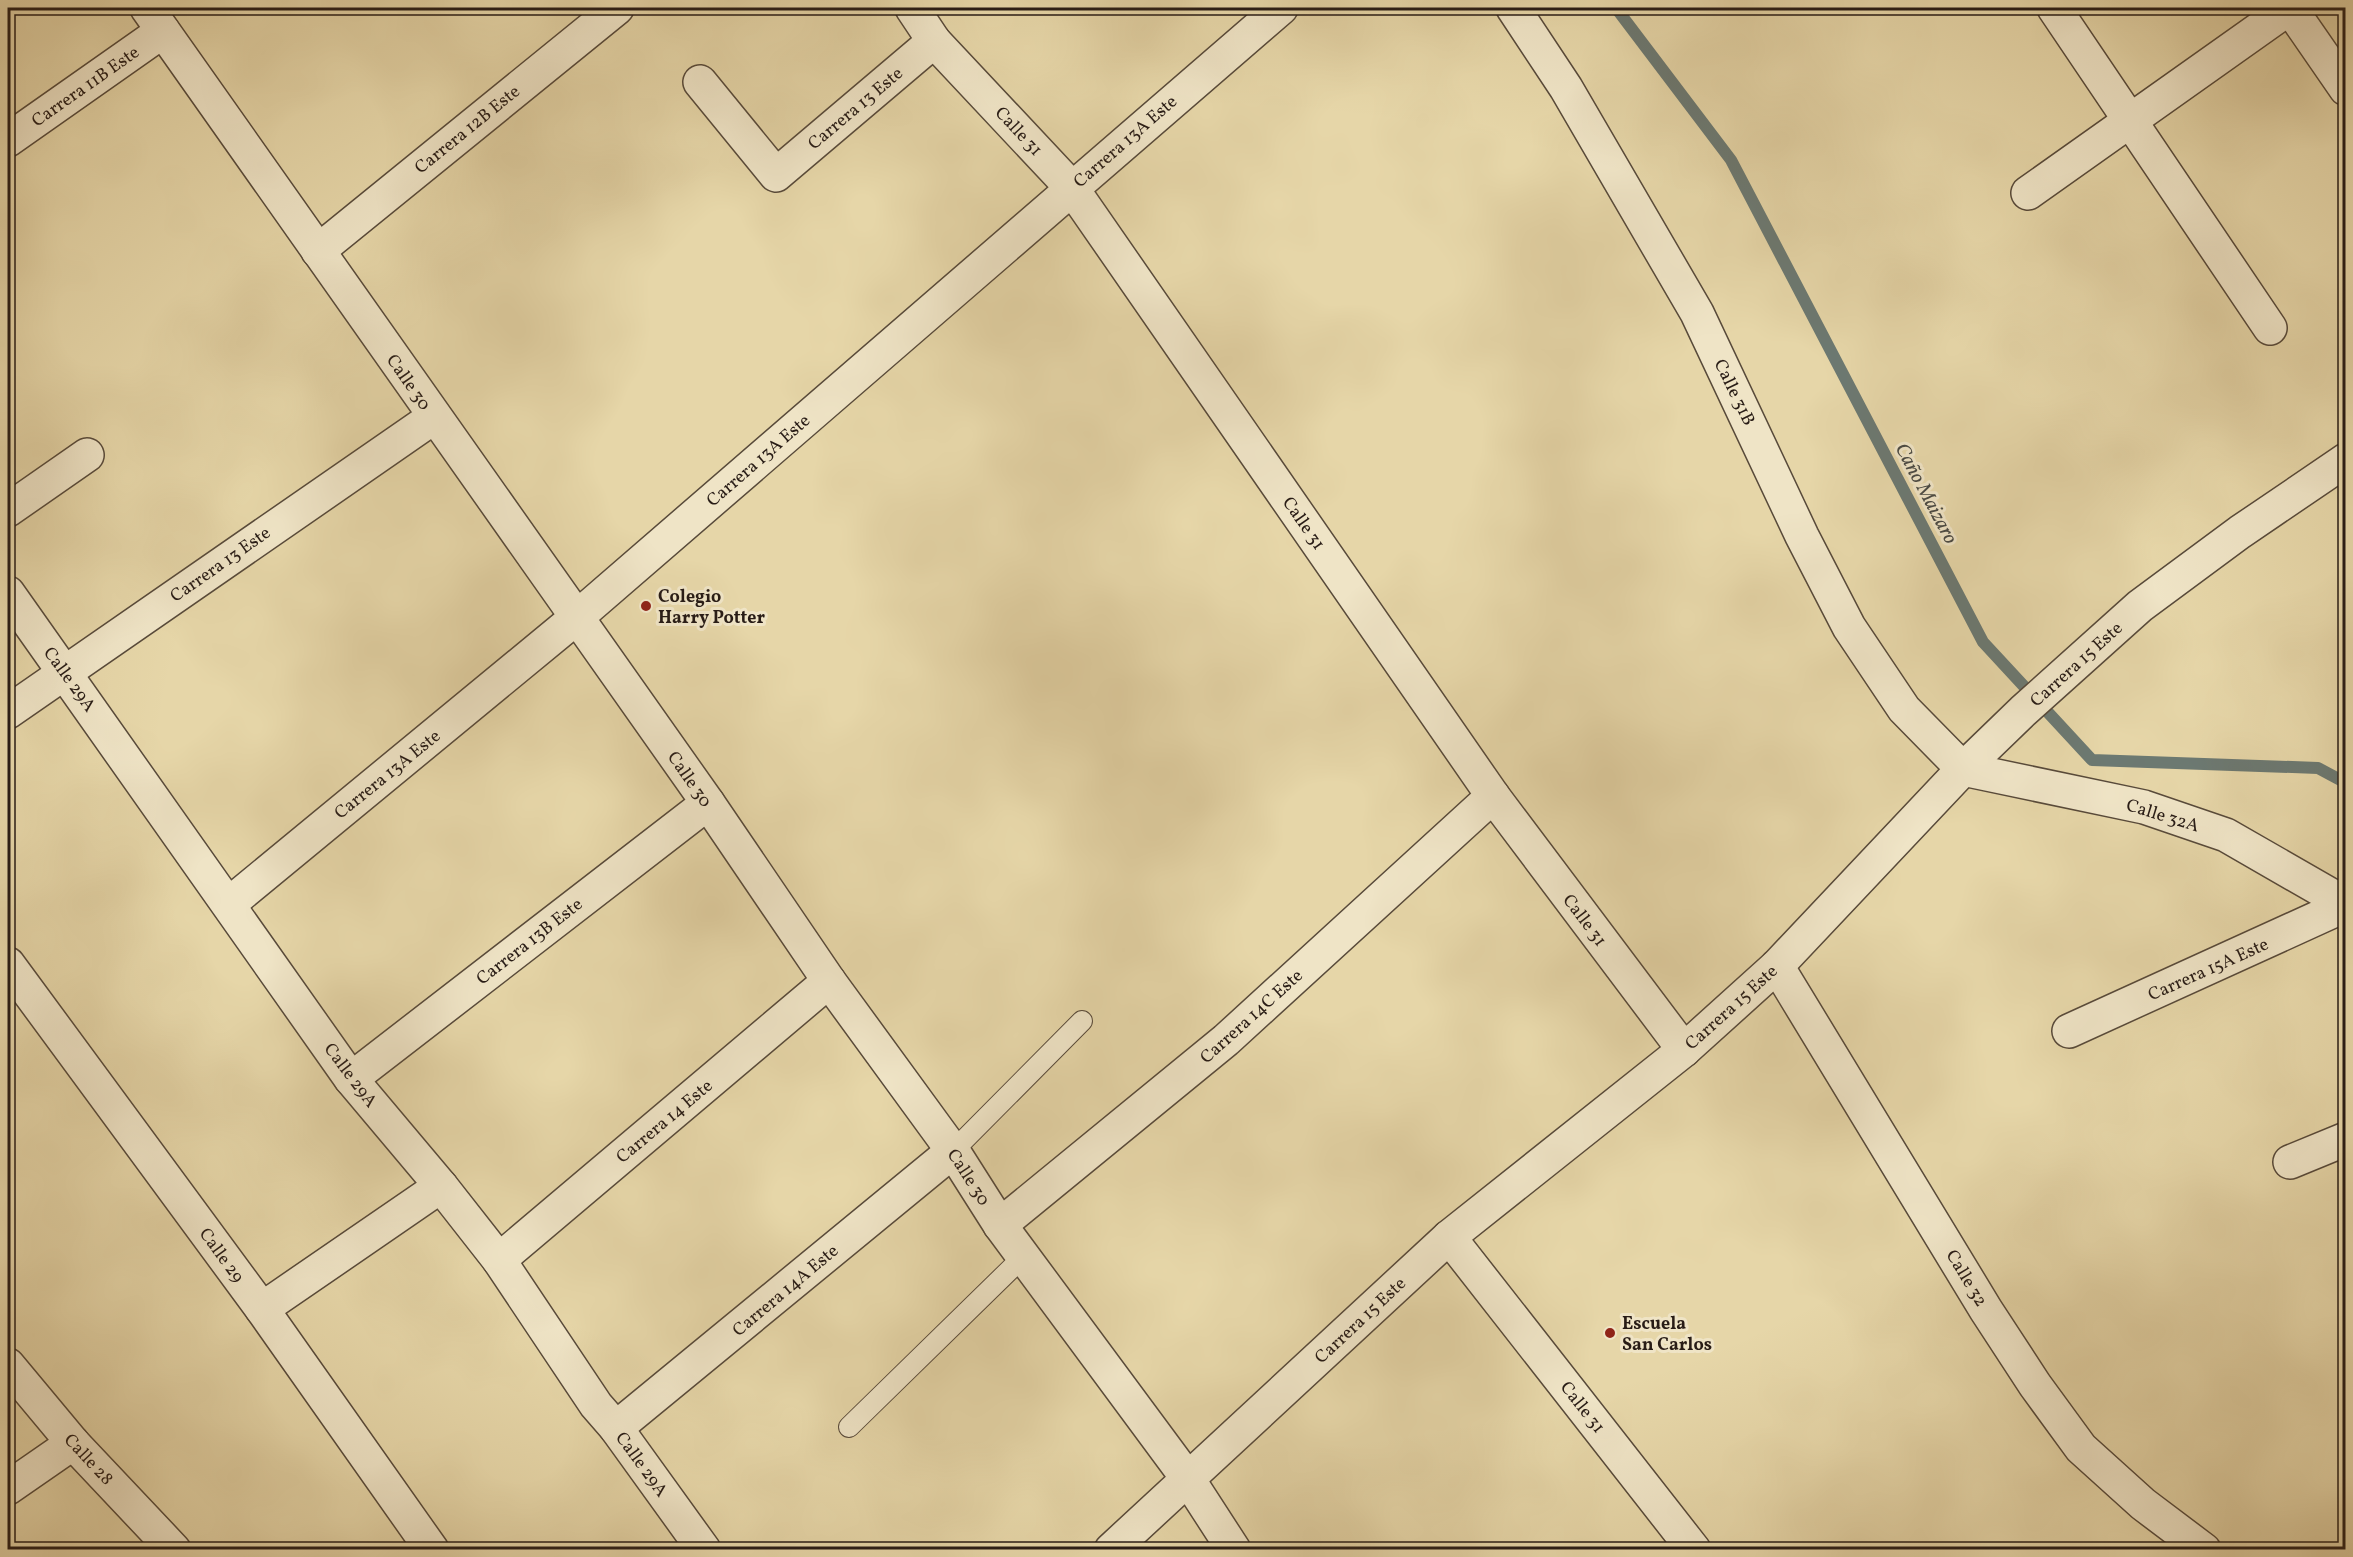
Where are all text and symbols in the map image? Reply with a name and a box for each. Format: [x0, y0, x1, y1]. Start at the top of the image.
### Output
street label: Carrera 11B Este [27, 41, 145, 134]
street label: Carrera 13 Este [803, 62, 909, 156]
street label: Carrera 12B Este [410, 80, 526, 181]
street label: Carrera 13A Este [1069, 90, 1183, 194]
street label: Calle 31 [988, 102, 1047, 162]
street label: Calle 30 [379, 350, 436, 416]
street label: Calle 31B [1707, 355, 1760, 430]
street label: Carrera 13A Este [702, 409, 816, 513]
water label: Caño Maizaro [1887, 439, 1963, 549]
street label: Calle 31 [1275, 492, 1330, 556]
street label: Carrera 13 Este [166, 521, 276, 609]
place label: Colegio Harry Potter [658, 585, 765, 631]
marker: Colegio Harry Potter [639, 599, 653, 613]
street label: Carrera 15 Este [2025, 617, 2129, 714]
street label: Calle 29A [37, 642, 101, 718]
street label: Carrera 13A Este [330, 725, 446, 826]
street label: Calle 30 [660, 747, 717, 813]
street label: Calle 32A [2123, 793, 2202, 839]
street label: Calle 31 [1556, 889, 1612, 952]
street label: Carrera 13B Este [472, 893, 588, 992]
street label: Carrera 15A Este [2144, 933, 2273, 1008]
street label: Carrera 15 Este [1680, 960, 1784, 1057]
street label: Carrera 14C Este [1195, 964, 1309, 1070]
street label: Calle 29A [317, 1038, 383, 1114]
street label: Carrera 14 Este [611, 1074, 719, 1170]
street label: Calle 30 [940, 1144, 996, 1211]
street label: Calle 29 [192, 1223, 249, 1288]
street label: Carrera 14A Este [728, 1239, 844, 1343]
street label: Calle 32 [1939, 1246, 1993, 1312]
street label: Carrera 15 Este [1310, 1272, 1412, 1370]
place label: Escuela San Carlos [1622, 1312, 1712, 1358]
marker: Escuela San Carlos [1603, 1326, 1617, 1340]
street label: Calle 31 [1554, 1377, 1610, 1439]
street label: Calle 29A [609, 1427, 673, 1503]
street label: Calle 28 [57, 1429, 118, 1491]

